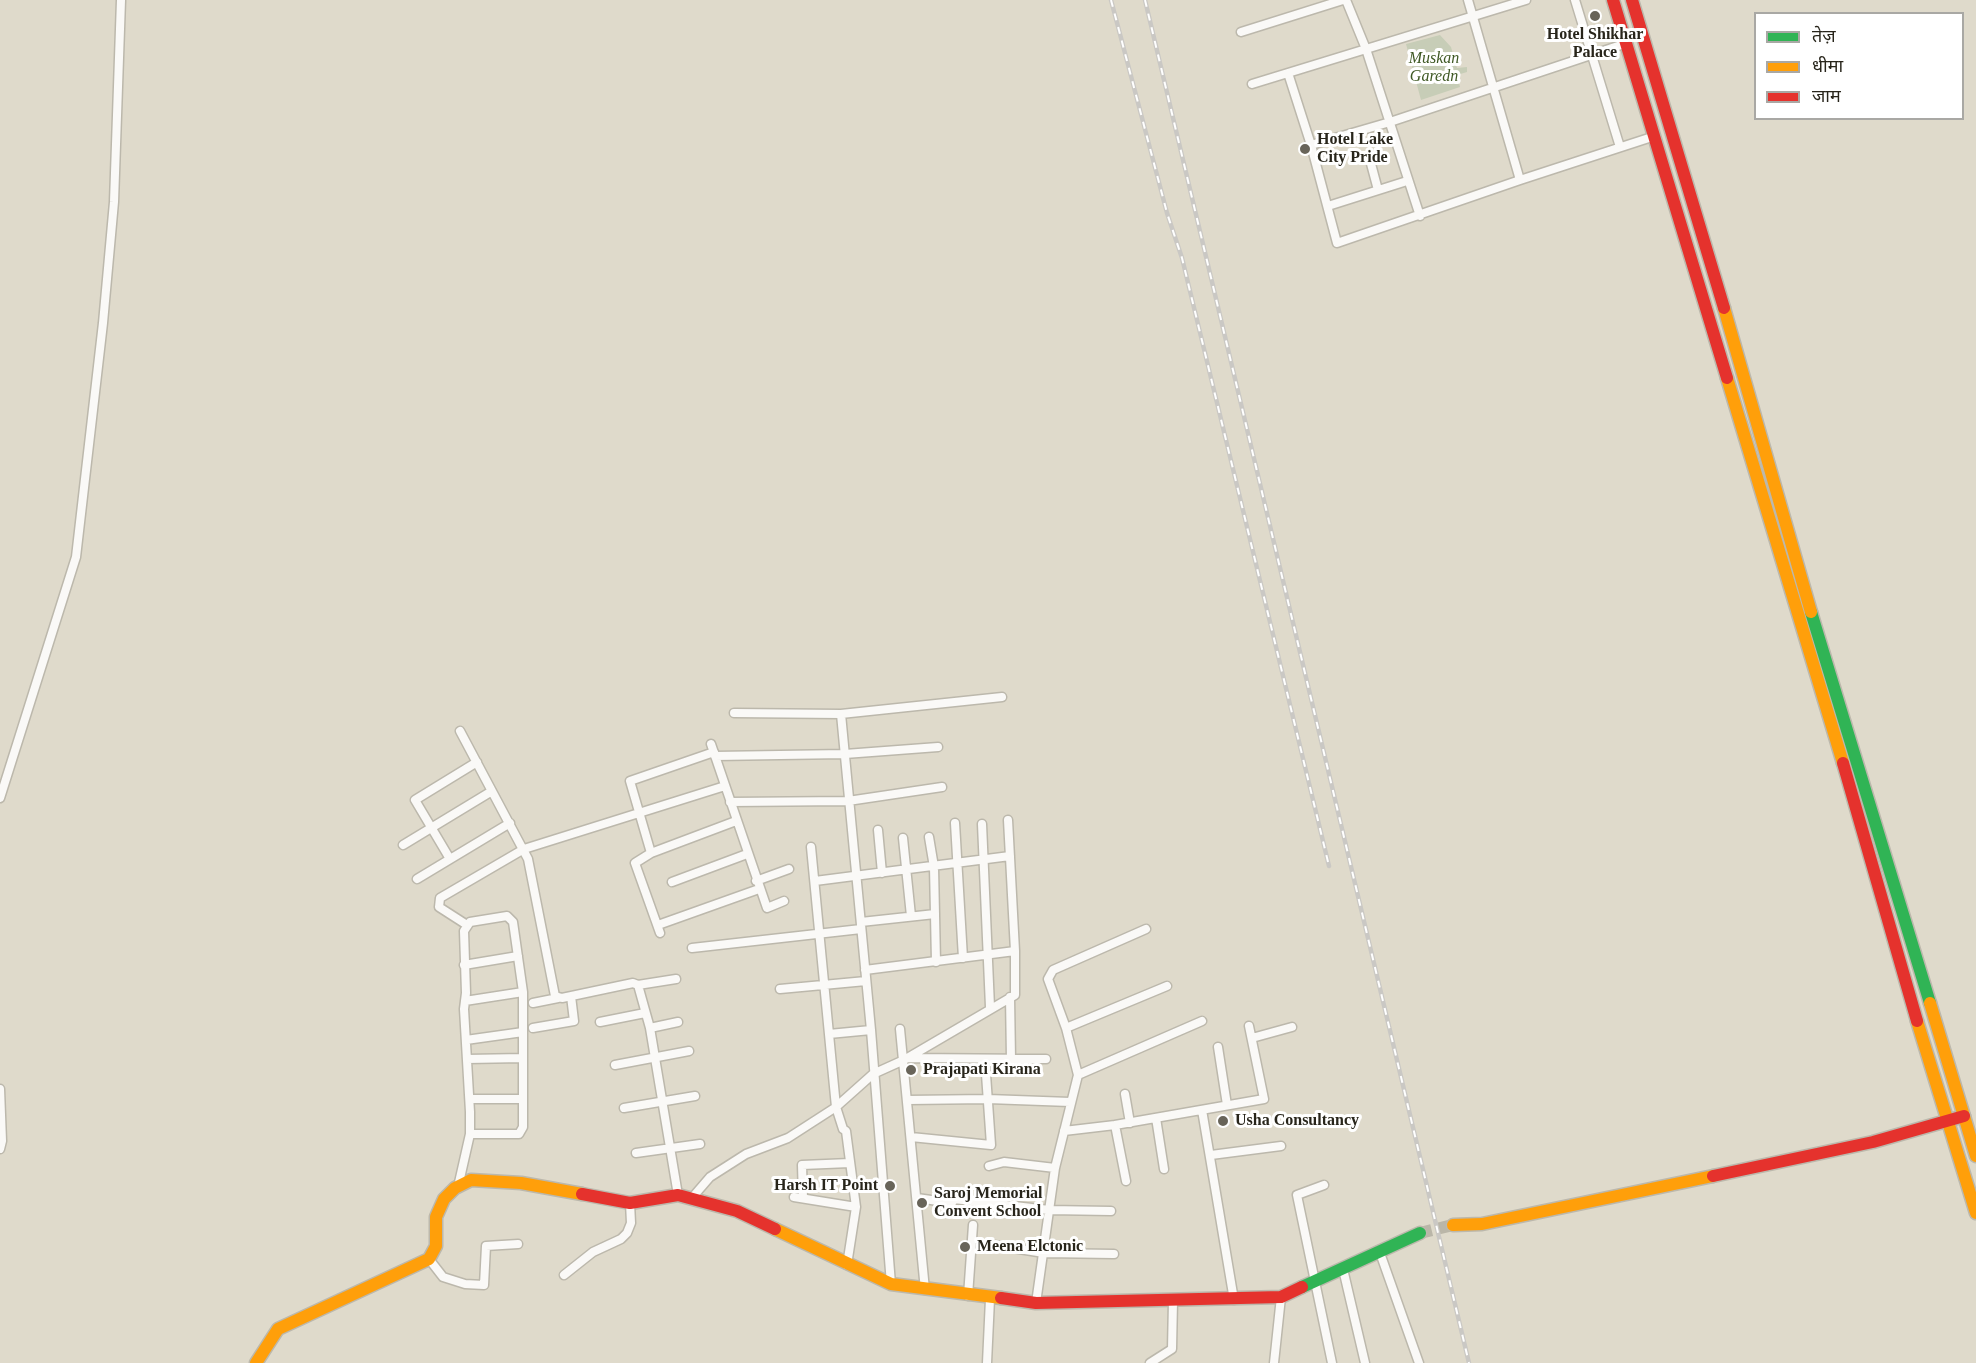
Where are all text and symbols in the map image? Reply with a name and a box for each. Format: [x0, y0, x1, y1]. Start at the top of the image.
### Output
marker: Hotel Shikhar Palace [1588, 9, 1602, 23]
legend [1754, 12, 1964, 120]
place label: Hotel Shikhar Palace [1547, 25, 1643, 63]
text: तेज़ [1812, 26, 1836, 46]
park label: Muskan Garedn [1409, 49, 1459, 87]
text: धीमा [1812, 56, 1843, 76]
text: जाम [1812, 86, 1841, 106]
place label: Hotel Lake City Pride [1317, 130, 1393, 168]
marker: Hotel Lake City Pride [1298, 142, 1312, 156]
place label: Prajapati Kirana [923, 1060, 1041, 1080]
marker: Prajapati Kirana [904, 1063, 918, 1077]
place label: Usha Consultancy [1235, 1111, 1359, 1131]
marker: Usha Consultancy [1216, 1114, 1230, 1128]
place label: Harsh IT Point [774, 1176, 878, 1196]
marker: Harsh IT Point [883, 1179, 897, 1193]
place label: Saroj Memorial Convent School [934, 1184, 1043, 1222]
marker: Saroj Memorial Convent School [915, 1196, 929, 1210]
place label: Meena Elctonic [977, 1237, 1083, 1257]
marker: Meena Elctonic [958, 1240, 972, 1254]

